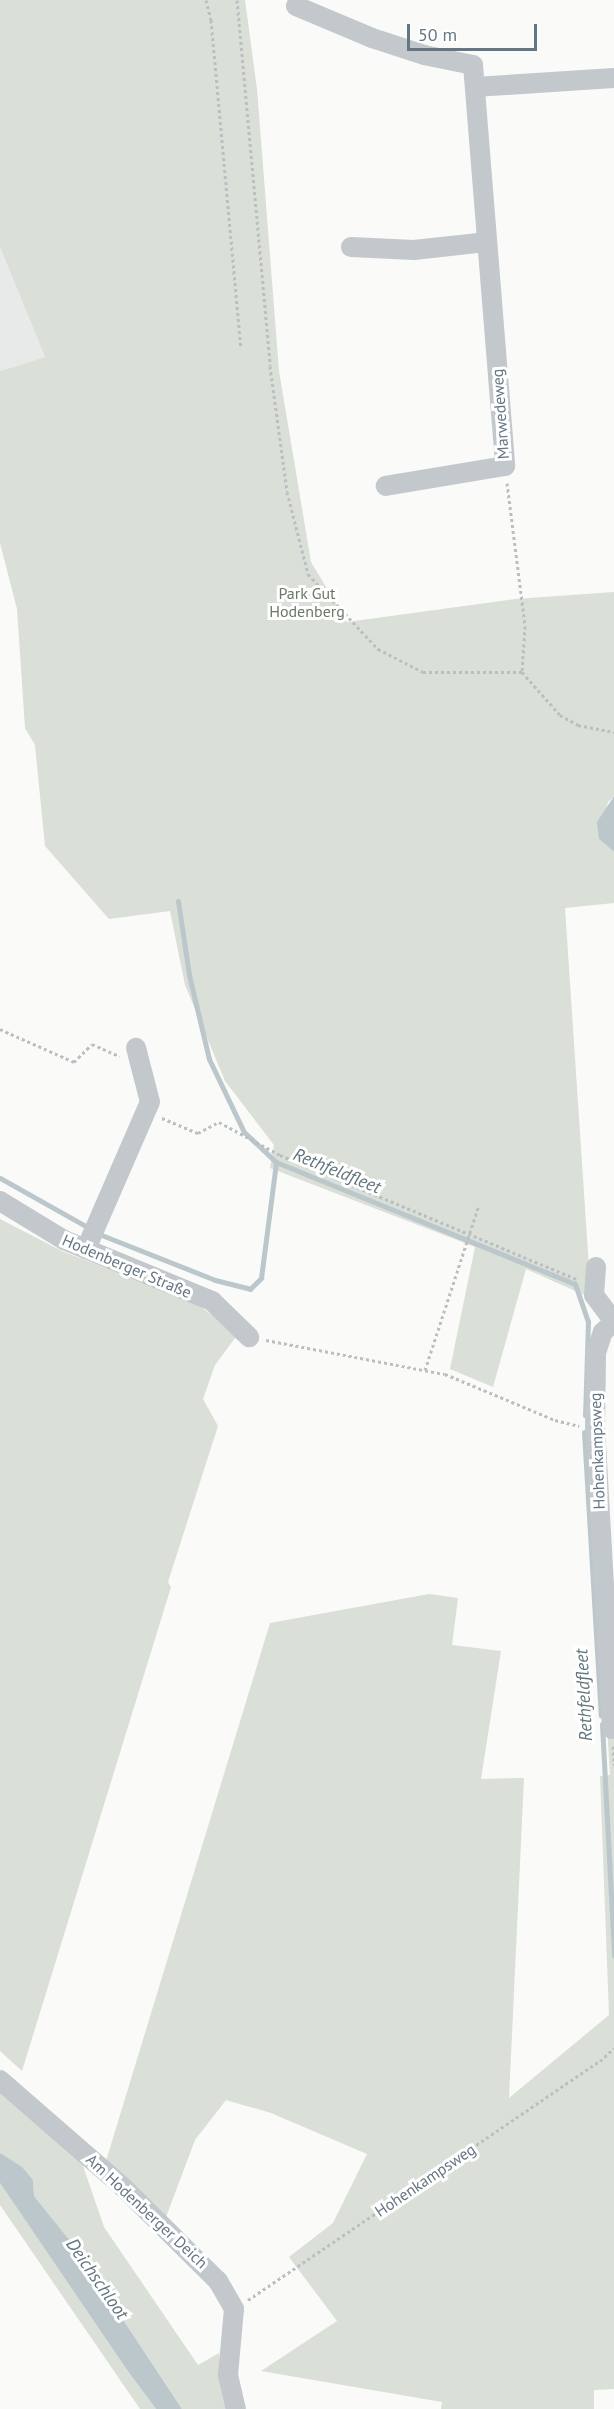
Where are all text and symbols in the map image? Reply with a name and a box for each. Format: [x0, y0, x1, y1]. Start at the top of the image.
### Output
scale bar [410, 12, 540, 50]
text: 50 m [418, 23, 457, 46]
street label: Marwedeweg [487, 368, 513, 460]
park label: Park Gut Hodenberg [269, 583, 345, 621]
water label: Rethfeldfleet [290, 1144, 384, 1198]
street label: Hodenberger Straße [60, 1230, 194, 1302]
street label: Hohenkampsweg [585, 1392, 609, 1510]
water label: Rethfeldfleet [571, 1648, 597, 1742]
street label: Hohenkampsweg [371, 2139, 479, 2221]
street label: Am Hodenberger Deich [82, 2150, 212, 2272]
water label: Deichschloot [61, 2234, 133, 2324]

